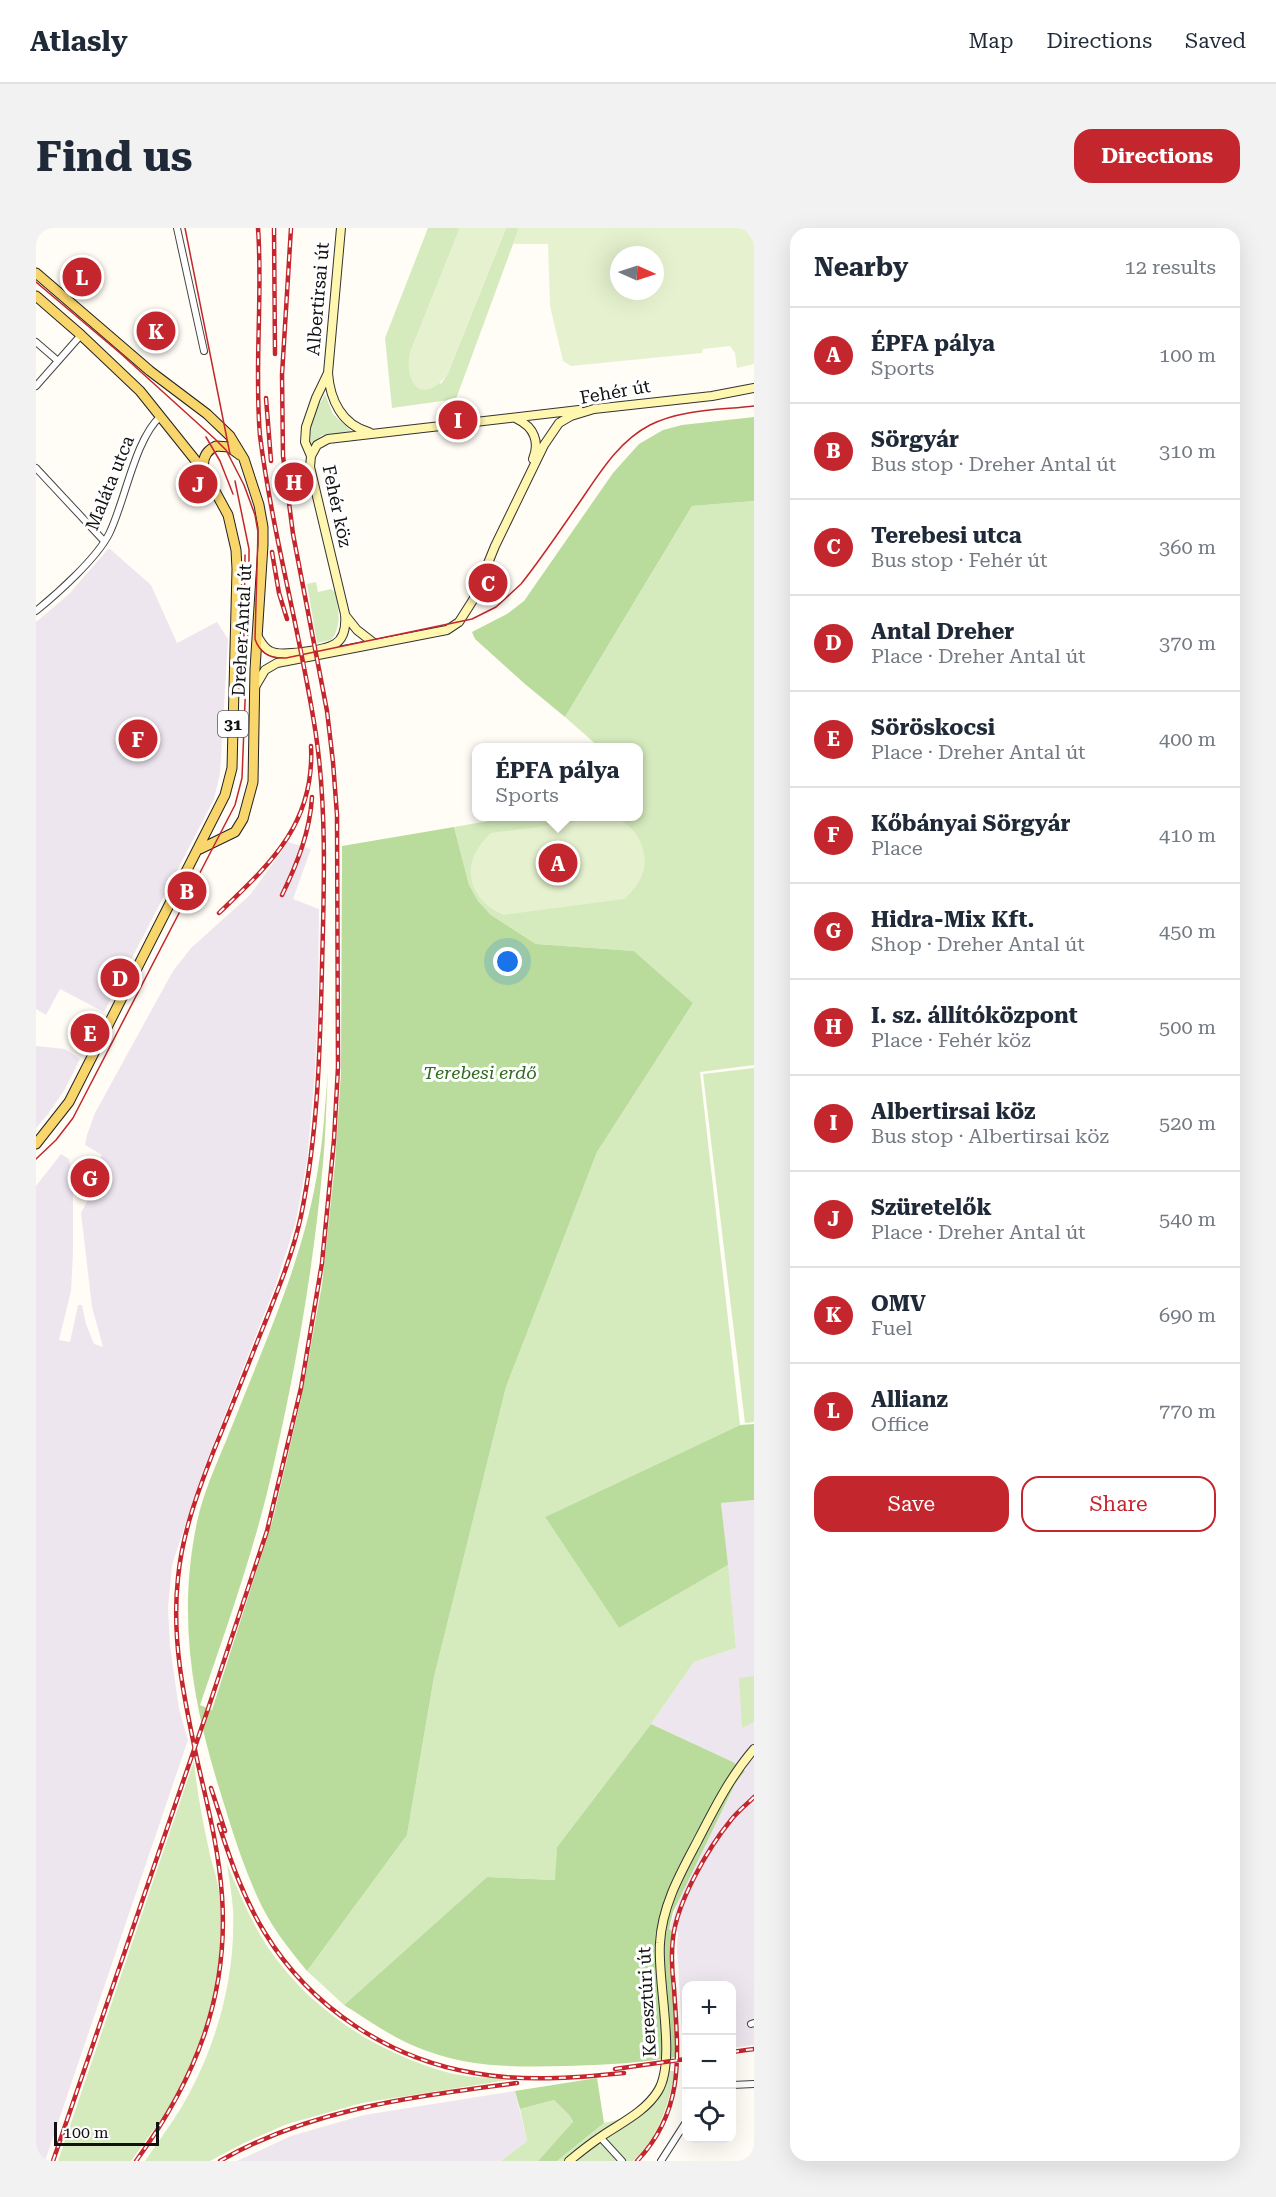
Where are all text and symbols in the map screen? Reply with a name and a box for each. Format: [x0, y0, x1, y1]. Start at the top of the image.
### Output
text: Atlasly [30, 25, 128, 58]
text: Map [969, 29, 1013, 53]
text: Directions [1046, 29, 1152, 53]
text: Saved [1185, 29, 1246, 53]
button: Directions [1074, 129, 1240, 183]
text: Find us [36, 132, 193, 181]
street label: Albertirsai út [302, 241, 333, 357]
north arrow [610, 246, 664, 300]
text: Nearby [814, 252, 908, 282]
pin: L [62, 254, 102, 300]
text: 12 results [1125, 255, 1216, 279]
pin: K [136, 308, 176, 354]
text: ÉPFA pálya [871, 331, 995, 356]
text: A [826, 343, 841, 367]
text: 100 m [1159, 343, 1216, 367]
text: Sports [871, 356, 934, 380]
street label: Fehér út [578, 375, 652, 408]
pin: I [438, 398, 478, 442]
text: Sörgyár [871, 427, 959, 452]
street label: Maláta utca [81, 432, 138, 533]
text: B [826, 439, 841, 463]
text: 310 m [1159, 439, 1216, 463]
text: Bus stop · Dreher Antal út [871, 452, 1116, 476]
pin: H [274, 460, 314, 504]
pin: J [178, 462, 218, 506]
street label: Fehér köz [319, 463, 357, 549]
text: Terebesi utca [871, 523, 1022, 548]
text: C [827, 535, 841, 559]
text: 360 m [1159, 535, 1216, 559]
text: Bus stop · Fehér út [871, 548, 1048, 572]
pin: C [468, 560, 508, 606]
street label: Dreher Antal út [228, 563, 255, 697]
text: Antal Dreher [871, 619, 1014, 644]
text: D [825, 631, 842, 655]
text: 370 m [1159, 631, 1216, 655]
text: Place · Dreher Antal út [871, 644, 1086, 668]
road number: 31 [218, 711, 248, 737]
text: Söröskocsi [871, 715, 995, 740]
pin: F [118, 716, 158, 762]
text: E [827, 727, 840, 751]
text: 400 m [1159, 727, 1216, 751]
text: Place · Dreher Antal út [871, 740, 1086, 764]
popup [472, 743, 643, 821]
text: ÉPFA pálya [496, 758, 619, 783]
text: Sports [496, 783, 559, 807]
text: Kőbányai Sörgyár [871, 811, 1071, 836]
text: F [827, 823, 840, 847]
text: 410 m [1159, 823, 1216, 847]
text: Place [871, 836, 923, 860]
pin: A [538, 840, 578, 886]
pin: B [168, 868, 206, 914]
text: Hidra-Mix Kft. [871, 907, 1034, 932]
text: G [826, 919, 841, 943]
text: 450 m [1159, 919, 1216, 943]
text: Shop · Dreher Antal út [871, 932, 1085, 956]
your location [493, 947, 522, 976]
pin: D [100, 956, 140, 1000]
text: I. sz. állítóközpont [871, 1003, 1078, 1028]
pin: E [70, 1010, 110, 1056]
text: H [825, 1015, 842, 1039]
text: 500 m [1159, 1015, 1216, 1039]
text: Place · Fehér köz [871, 1028, 1031, 1052]
park label: Terebesi erdő [423, 1062, 537, 1083]
text: Albertirsai köz [871, 1099, 1035, 1124]
text: I [830, 1111, 837, 1135]
text: 520 m [1159, 1111, 1216, 1135]
text: Bus stop · Albertirsai köz [871, 1124, 1109, 1148]
pin: G [70, 1156, 110, 1200]
text: Szüretelők [871, 1195, 992, 1220]
text: J [827, 1207, 840, 1231]
text: 540 m [1159, 1207, 1216, 1231]
text: Place · Dreher Antal út [871, 1220, 1086, 1244]
text: OMV [871, 1291, 926, 1316]
text: K [826, 1303, 841, 1327]
text: 690 m [1159, 1303, 1216, 1327]
text: Fuel [871, 1316, 912, 1340]
text: Allianz [871, 1387, 948, 1412]
text: L [827, 1399, 840, 1423]
text: 770 m [1159, 1399, 1216, 1423]
text: Office [871, 1412, 929, 1436]
button: Save [814, 1476, 1009, 1532]
button: Share [1021, 1476, 1216, 1532]
street label: Keresztúri út [633, 1946, 660, 2058]
map controls [682, 1981, 736, 2143]
button: + [682, 1981, 736, 2035]
button: − [682, 2035, 736, 2089]
button: locate [682, 2089, 736, 2143]
scale bar [54, 2119, 159, 2146]
text: 100 m [63, 2123, 109, 2142]

